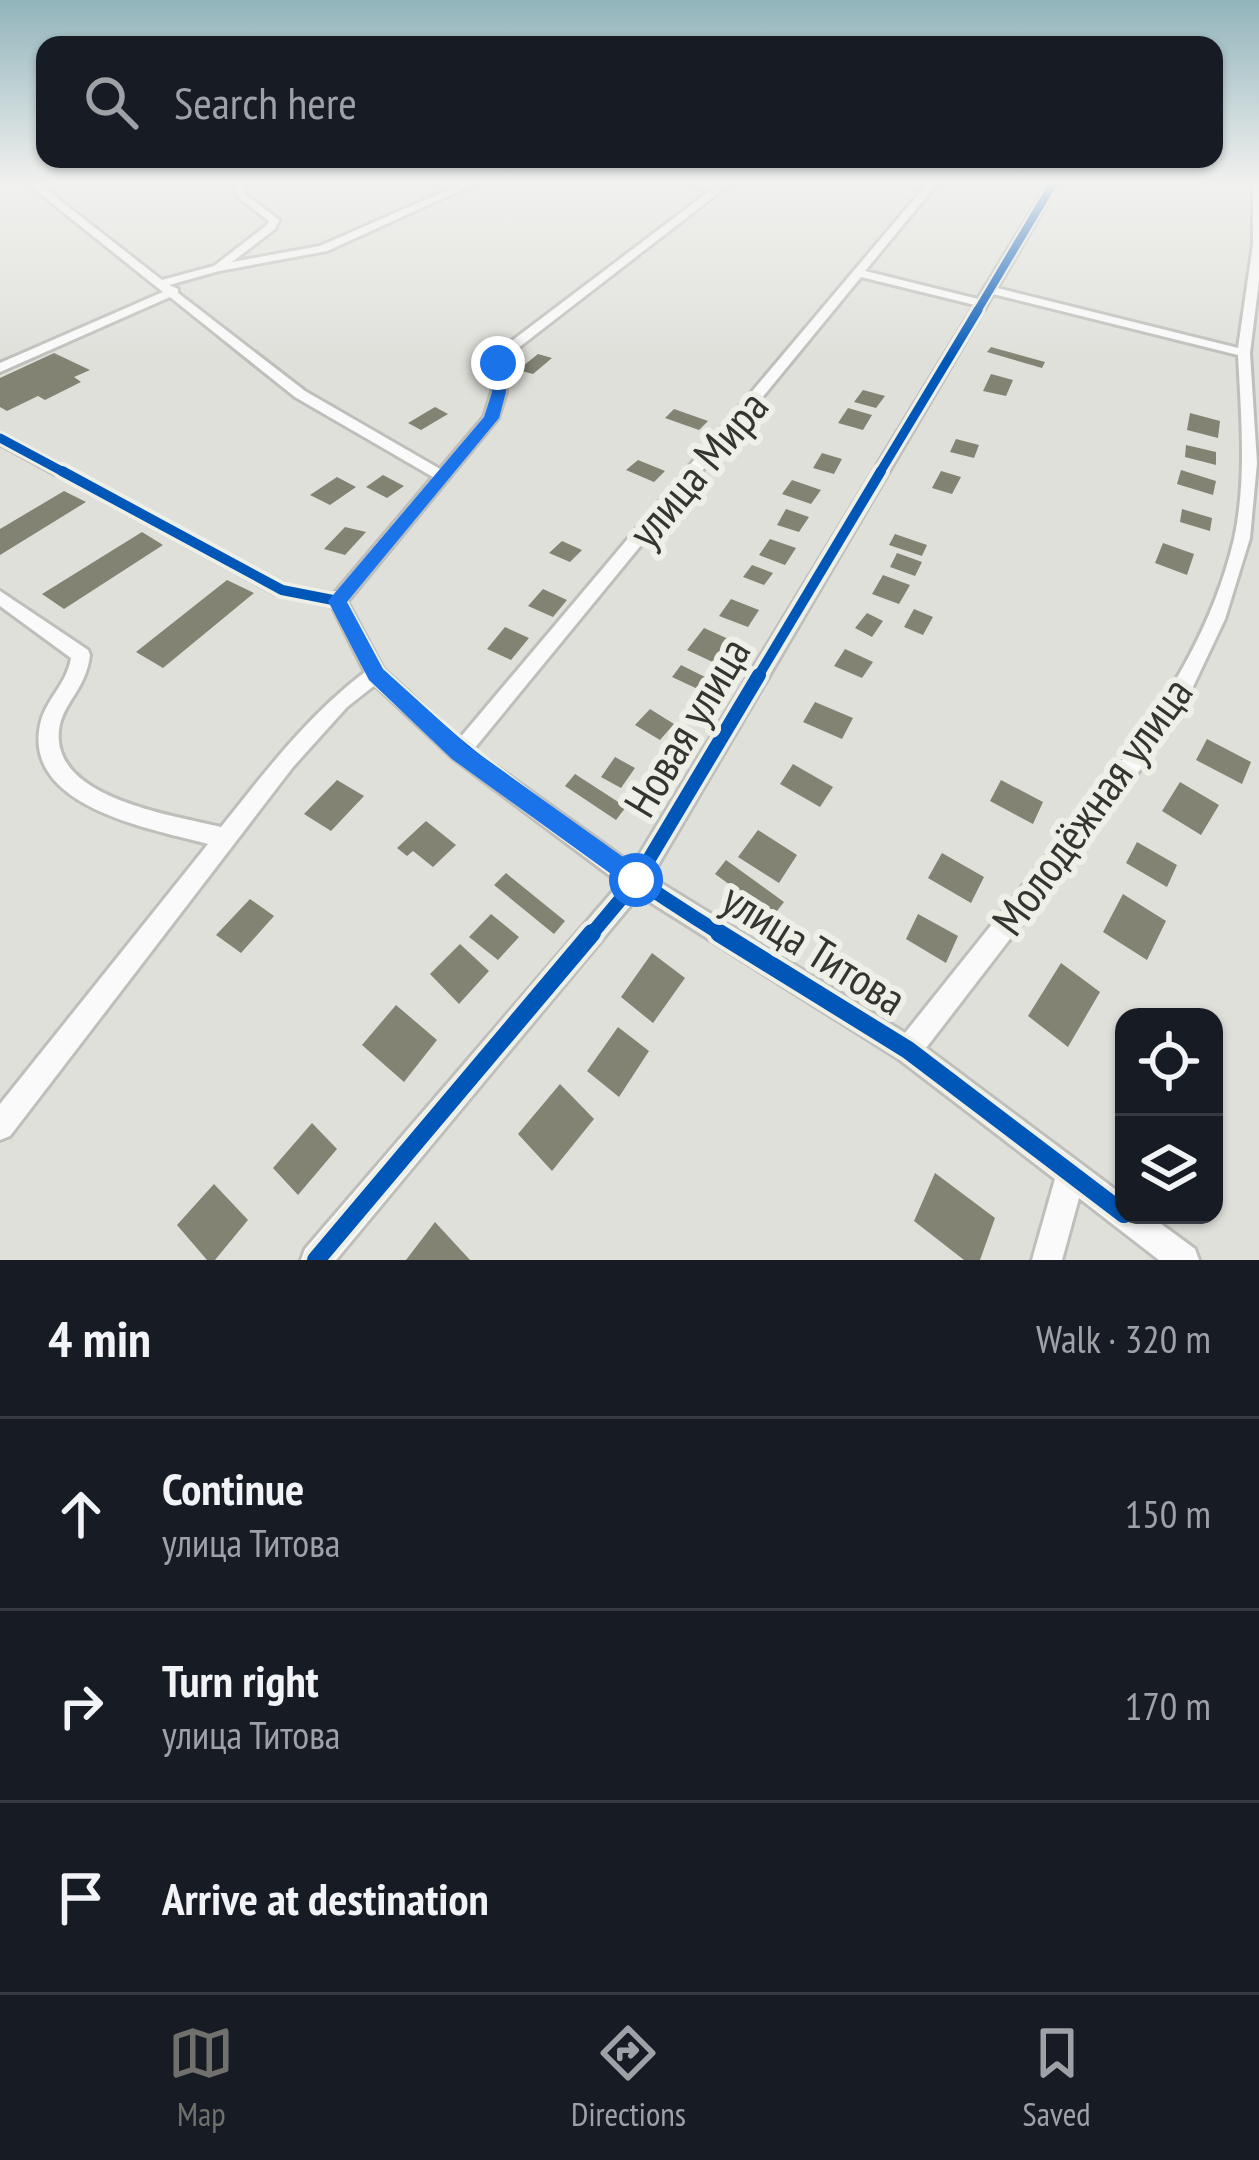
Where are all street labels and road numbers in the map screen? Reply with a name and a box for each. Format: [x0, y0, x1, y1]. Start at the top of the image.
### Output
street label: улица Мира [615, 378, 780, 559]
street label: Новая улица [610, 626, 762, 827]
street label: Молодёжная улица [978, 665, 1204, 946]
street label: улица Титова [712, 869, 917, 1027]

